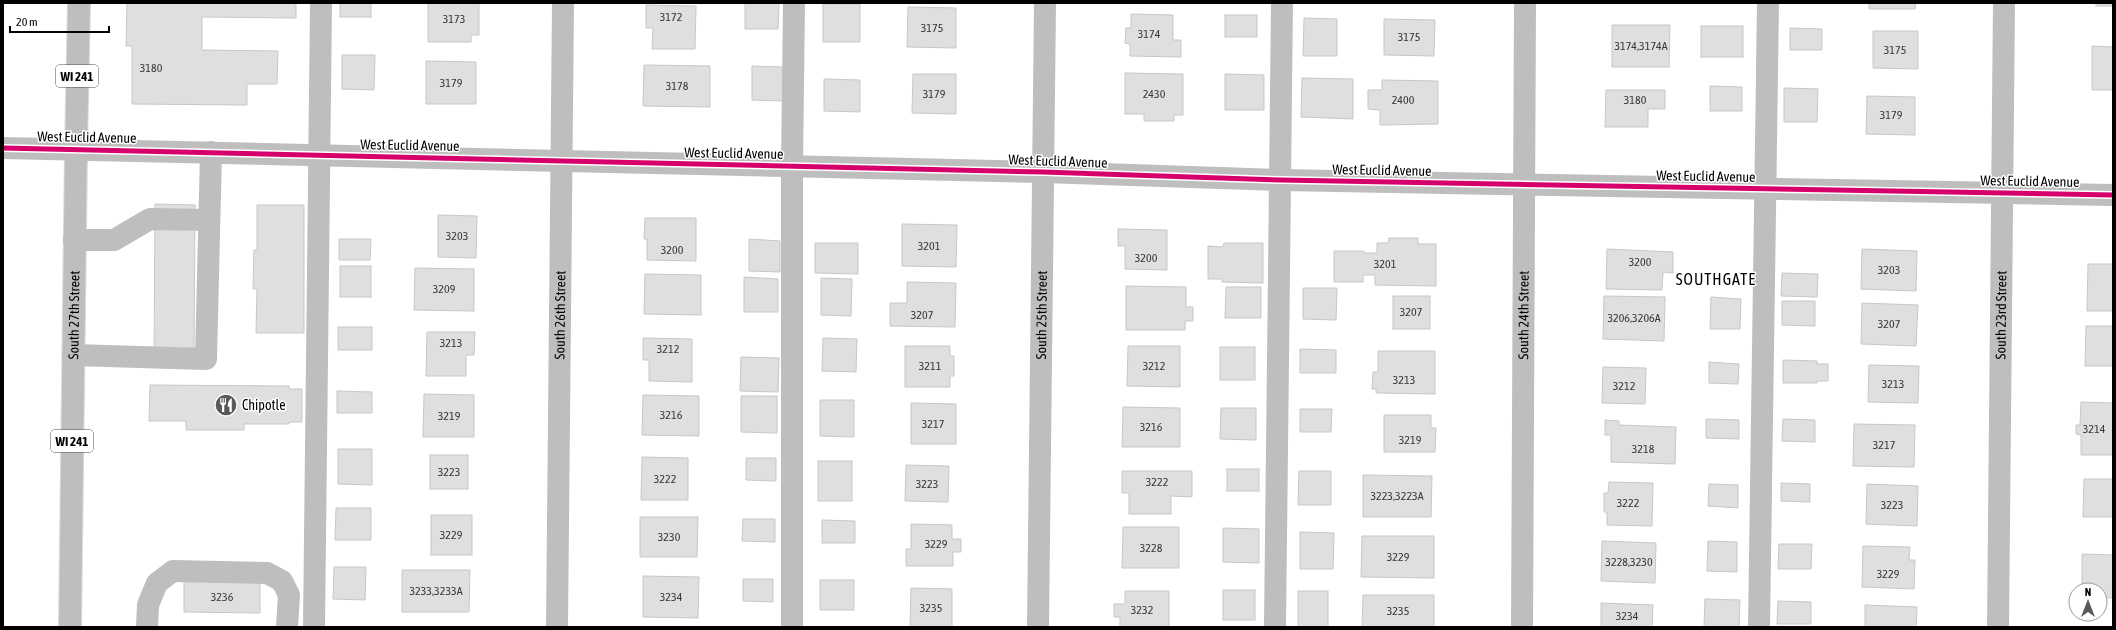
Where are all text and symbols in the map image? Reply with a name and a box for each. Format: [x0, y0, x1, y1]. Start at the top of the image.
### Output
scale bar [10, 8, 109, 34]
house number: 3172 [660, 10, 682, 24]
house number: 3173 [443, 12, 465, 26]
text: 20 m [16, 15, 38, 29]
house number: 3175 [921, 21, 943, 35]
house number: 3174 [1138, 27, 1161, 41]
house number: 3175 [1398, 30, 1420, 44]
house number: 3174,3174A [1614, 39, 1668, 53]
house number: 3175 [1884, 43, 1906, 57]
house number: 3180 [140, 61, 163, 75]
road number: WI 241 [56, 65, 98, 87]
house number: 3179 [440, 76, 463, 90]
house number: 3178 [666, 79, 689, 93]
house number: 3179 [923, 87, 946, 101]
house number: 2430 [1143, 87, 1166, 101]
house number: 2400 [1392, 93, 1415, 107]
house number: 3180 [1624, 93, 1647, 107]
house number: 3179 [1880, 108, 1903, 122]
street label: West Euclid Avenue [37, 128, 137, 146]
street label: West Euclid Avenue [360, 136, 460, 154]
street label: West Euclid Avenue [684, 144, 784, 162]
street label: West Euclid Avenue [1008, 151, 1108, 171]
street label: West Euclid Avenue [1332, 161, 1432, 179]
street label: West Euclid Avenue [1656, 167, 1756, 185]
street label: West Euclid Avenue [1980, 172, 2080, 190]
house number: 3203 [446, 229, 468, 243]
house number: 3201 [918, 239, 941, 253]
house number: 3200 [661, 243, 684, 257]
house number: 3200 [1135, 251, 1158, 265]
house number: 3200 [1629, 255, 1652, 269]
house number: 3201 [1374, 257, 1397, 271]
house number: 3203 [1878, 263, 1900, 277]
district label: SOUTHGATE [1676, 270, 1756, 288]
street label: South 27th Street [65, 271, 82, 359]
street label: South 26th Street [552, 271, 568, 359]
street label: South 25th Street [1033, 271, 1050, 359]
street label: South 24th Street [1515, 271, 1532, 359]
street label: South 23rd Street [1993, 271, 2009, 359]
house number: 3209 [433, 282, 456, 296]
house number: 3207 [1400, 305, 1423, 319]
house number: 3207 [911, 308, 934, 322]
house number: 3206,3206A [1607, 311, 1661, 325]
house number: 3207 [1878, 317, 1901, 331]
house number: 3213 [440, 336, 462, 350]
house number: 3212 [657, 342, 679, 356]
house number: 3211 [919, 359, 942, 373]
house number: 3212 [1143, 359, 1165, 373]
house number: 3213 [1393, 373, 1415, 387]
house number: 3213 [1882, 377, 1904, 391]
house number: 3212 [1613, 379, 1635, 393]
restaurant icon: Chipotle [213, 392, 239, 418]
place label: Chipotle [242, 397, 285, 413]
house number: 3216 [660, 408, 683, 422]
house number: 3219 [438, 409, 461, 423]
house number: 3217 [922, 417, 945, 431]
house number: 3216 [1140, 420, 1163, 434]
house number: 3214 [2083, 422, 2106, 436]
road number: WI 241 [51, 430, 93, 452]
house number: 3219 [1399, 433, 1422, 447]
house number: 3217 [1873, 438, 1896, 452]
house number: 3218 [1632, 442, 1655, 456]
house number: 3223 [438, 465, 460, 479]
house number: 3222 [654, 472, 676, 486]
house number: 3222 [1146, 475, 1168, 489]
house number: 3223 [916, 477, 938, 491]
house number: 3223,3223A [1370, 489, 1424, 503]
house number: 3222 [1617, 496, 1639, 510]
house number: 3223 [1881, 498, 1903, 512]
house number: 3229 [440, 528, 463, 542]
house number: 3230 [658, 530, 681, 544]
house number: 3229 [925, 537, 948, 551]
house number: 3228 [1140, 541, 1163, 555]
house number: 3229 [1387, 550, 1410, 564]
house number: 3228,3230 [1605, 555, 1653, 569]
house number: 3229 [1877, 567, 1900, 581]
north arrow [2068, 582, 2108, 622]
house number: 3233,3233A [409, 584, 463, 598]
text: N [2085, 586, 2091, 598]
house number: 3236 [211, 590, 234, 604]
house number: 3234 [660, 590, 683, 604]
house number: 3235 [920, 601, 942, 615]
house number: 3232 [1131, 603, 1153, 617]
house number: 3235 [1387, 604, 1409, 618]
house number: 3234 [1616, 609, 1639, 623]

